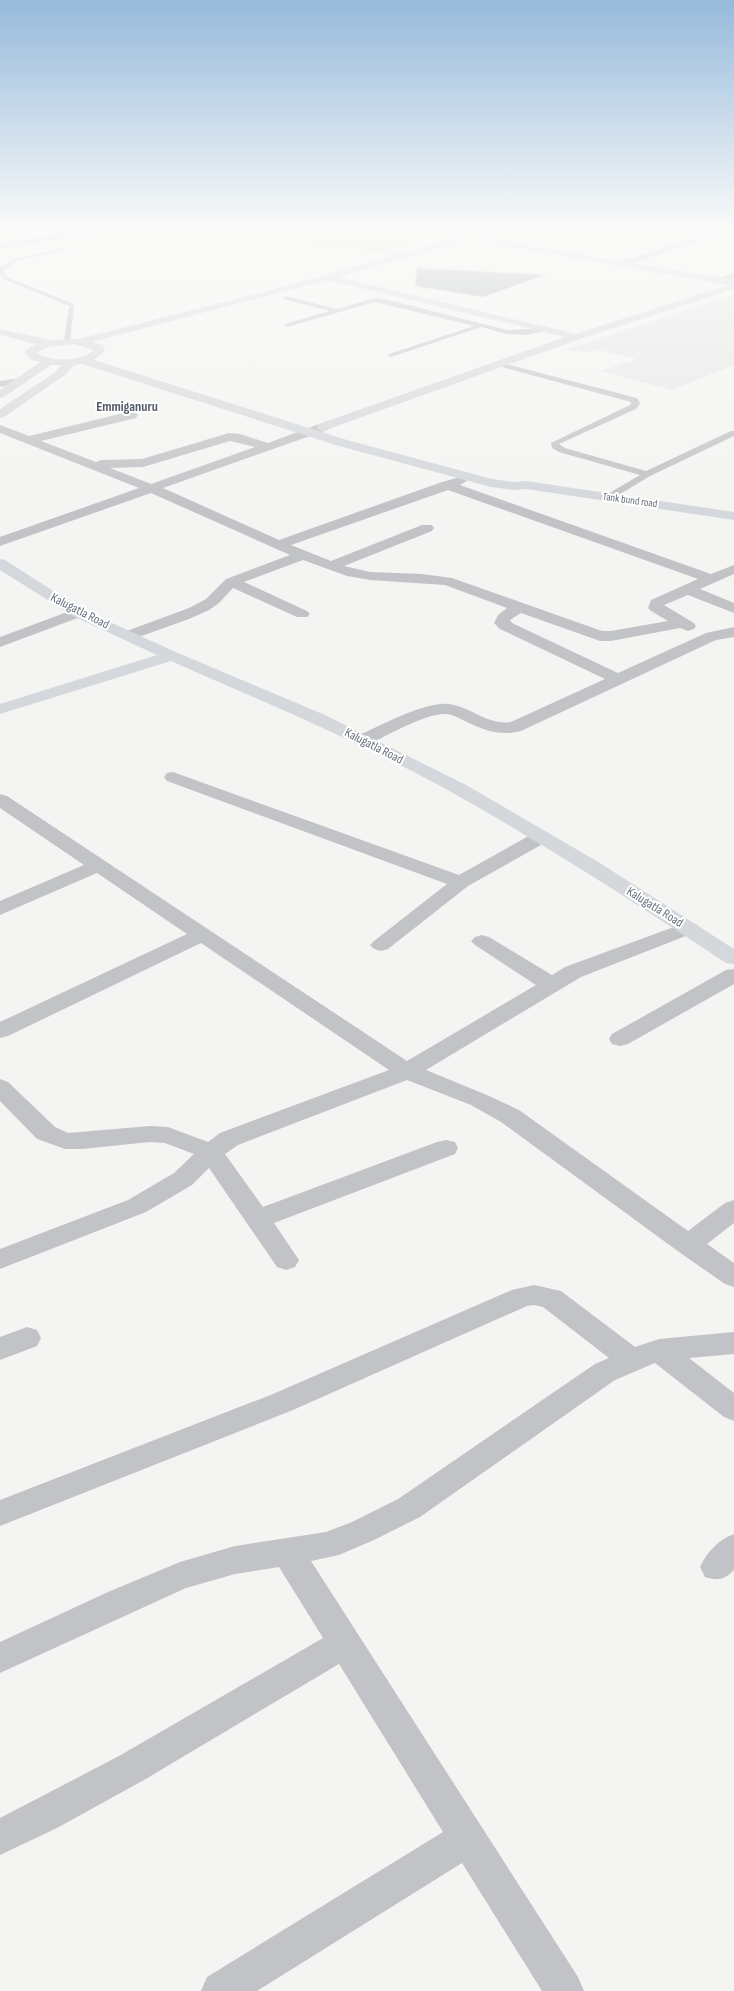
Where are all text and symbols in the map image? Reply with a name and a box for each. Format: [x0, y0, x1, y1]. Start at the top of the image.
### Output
district label: Emmiganuru [96, 398, 158, 415]
street label: Tank bund road [602, 490, 659, 510]
street label: Kalugatla Road [48, 589, 112, 633]
street label: Kalugatla Road [342, 724, 406, 768]
street label: Kalugatla Road [624, 883, 686, 931]

